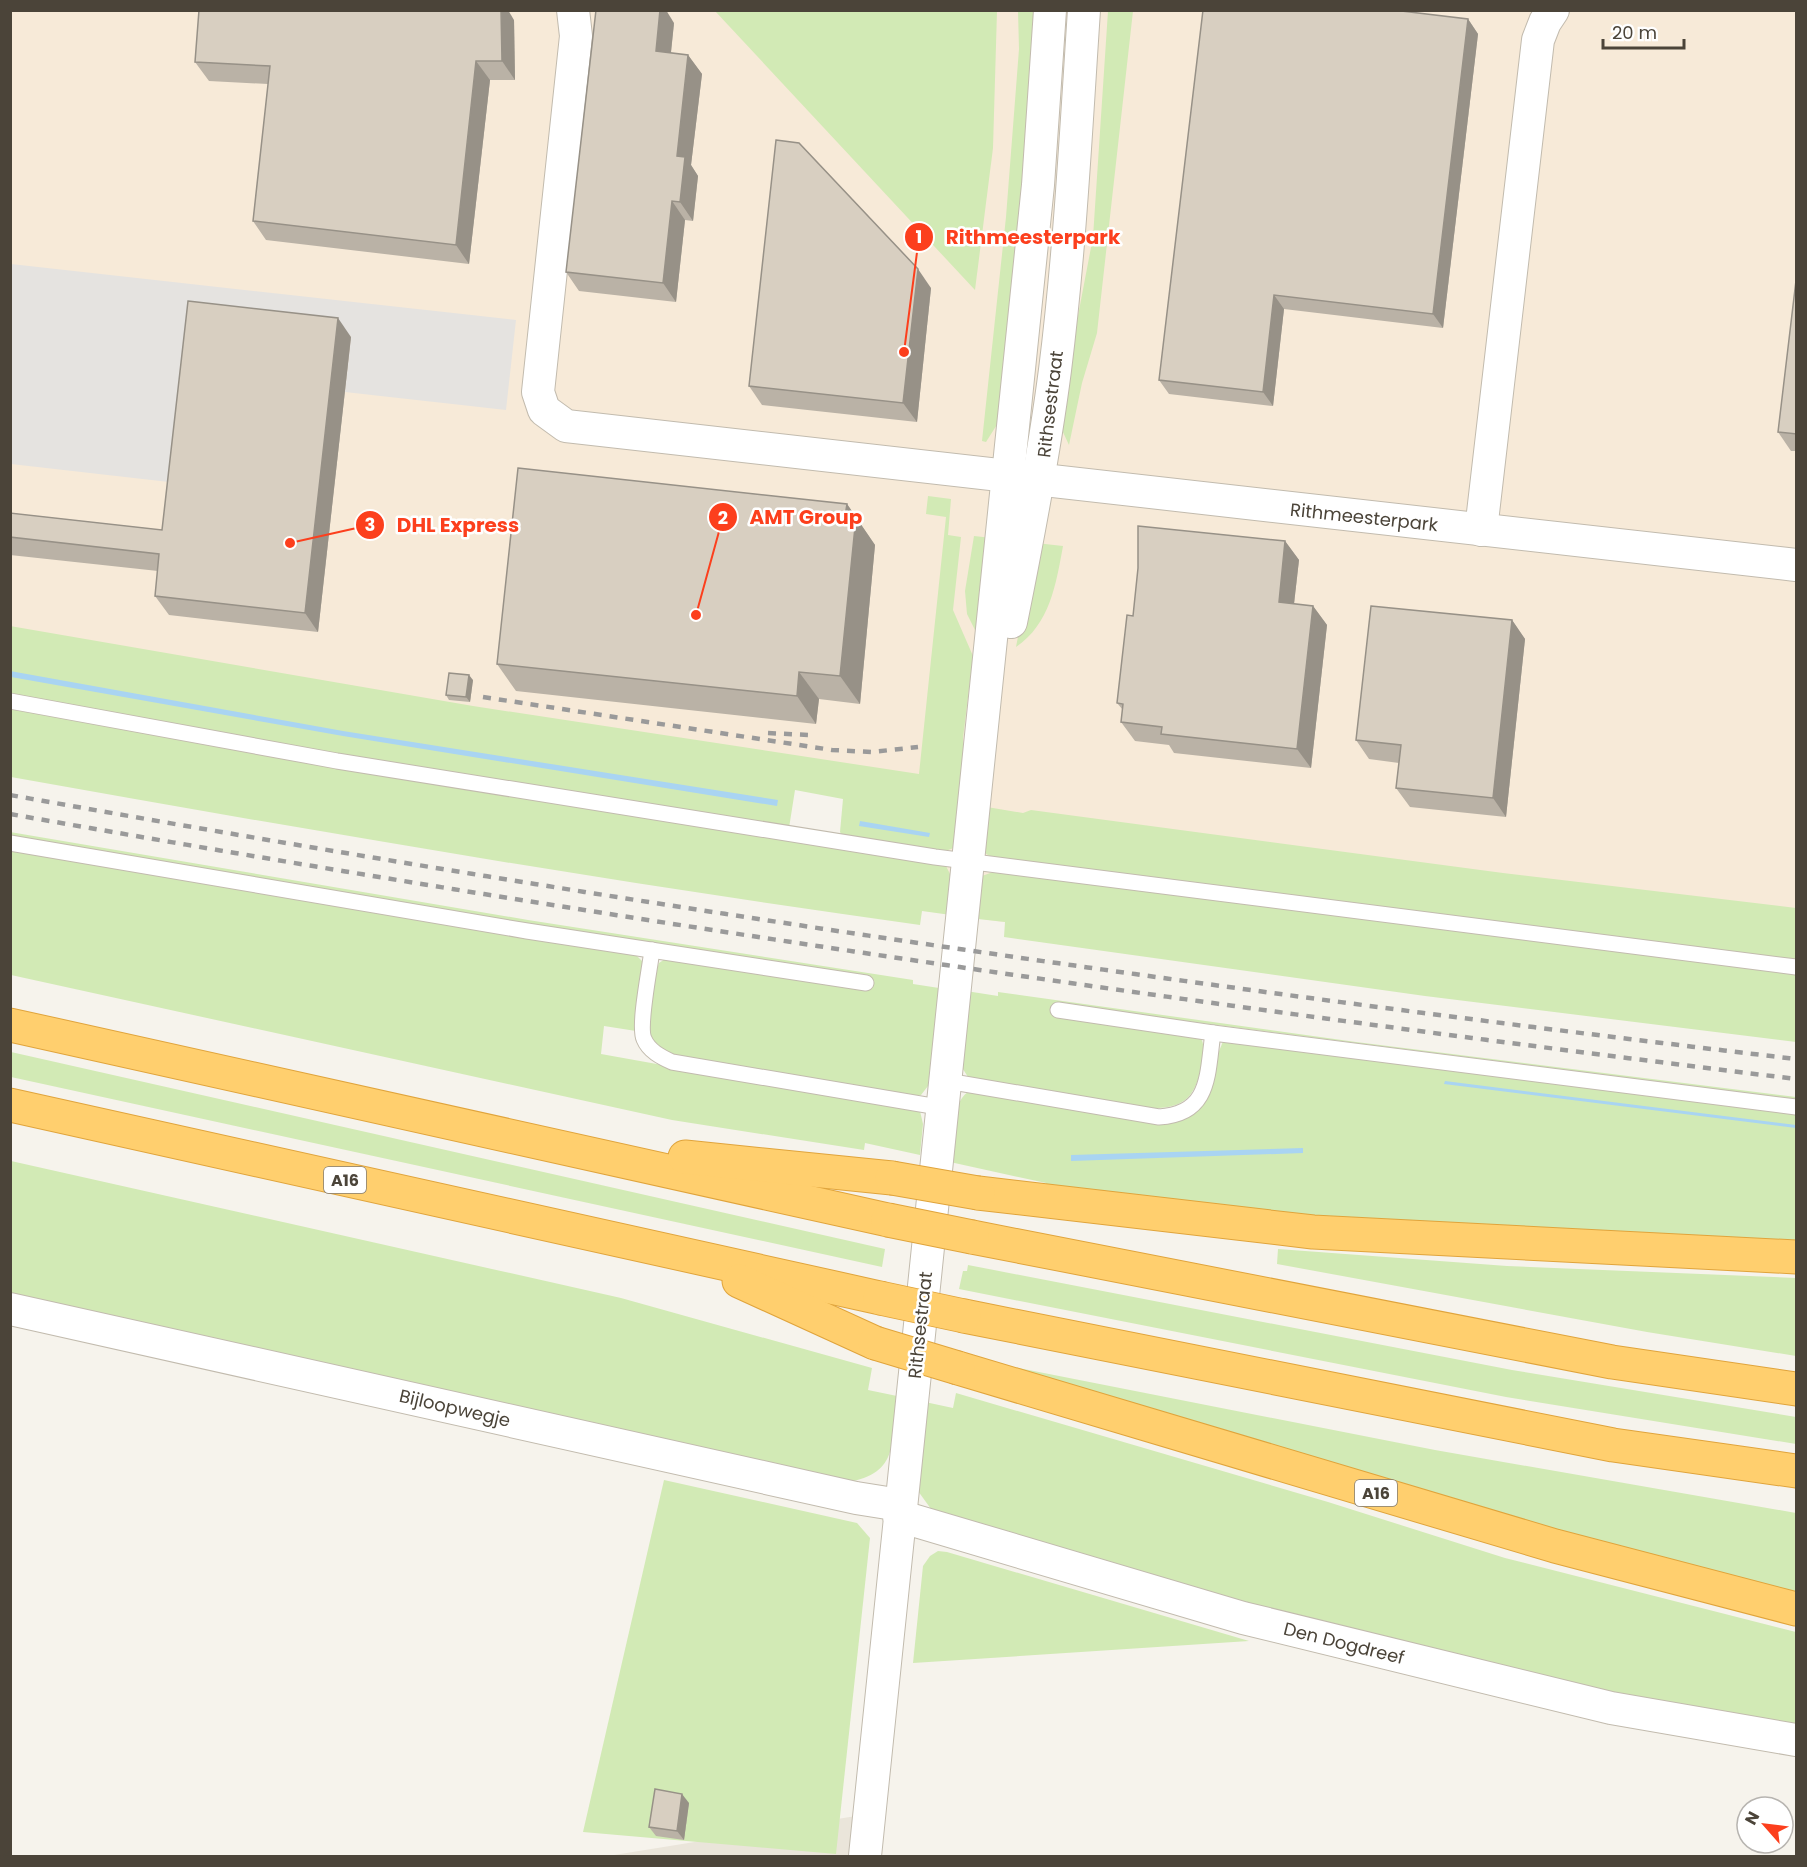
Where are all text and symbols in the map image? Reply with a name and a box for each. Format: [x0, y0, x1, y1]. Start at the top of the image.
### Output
scale bar [1603, 12, 1684, 50]
text: 20 m [1612, 20, 1657, 45]
callout: Rithmeesterpark [904, 218, 1133, 256]
text: Rithmeesterpark [946, 223, 1121, 251]
text: 1 [916, 224, 922, 249]
street label: Rithsestraat [1031, 349, 1069, 459]
street label: Rithmeesterpark [1289, 497, 1440, 537]
callout: AMT Group [708, 498, 875, 536]
text: AMT Group [750, 503, 863, 531]
text: 2 [718, 505, 728, 530]
callout: DHL Express [355, 506, 531, 544]
text: DHL Express [397, 511, 519, 539]
text: 3 [365, 512, 375, 537]
road number: A16 [324, 1167, 366, 1193]
street label: Rithsestraat [902, 1270, 938, 1380]
street label: Bijloopwegje [397, 1383, 513, 1433]
road number: A16 [1355, 1480, 1397, 1506]
street label: Den Dogdreef [1281, 1616, 1407, 1670]
north arrow [1735, 1795, 1795, 1855]
text: N [1739, 1807, 1765, 1829]

